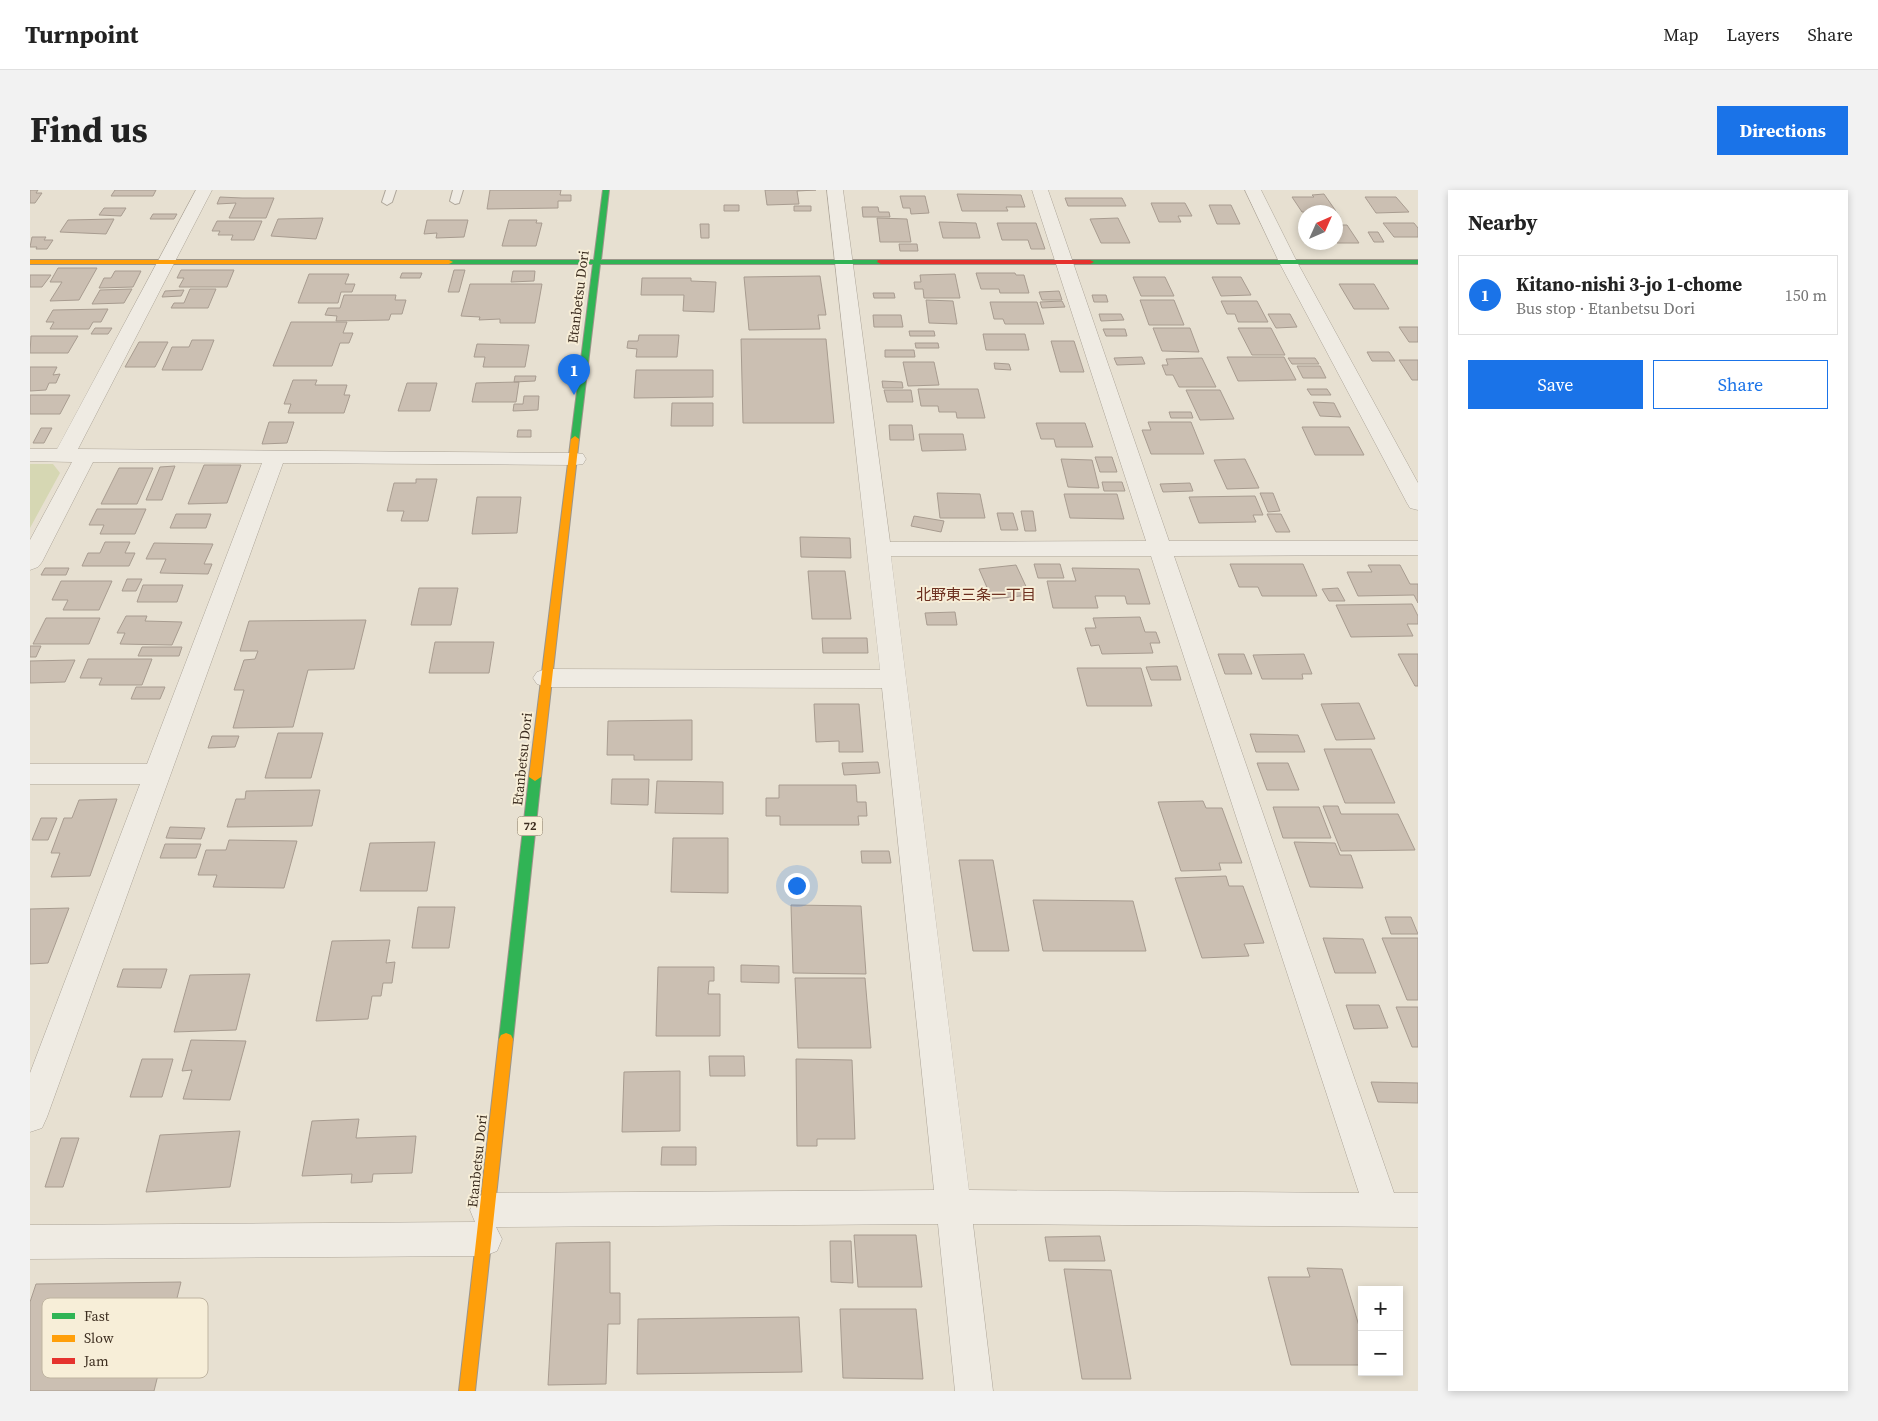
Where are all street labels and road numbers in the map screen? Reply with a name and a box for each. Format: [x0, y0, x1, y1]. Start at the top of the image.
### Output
street label: Etanbetsu Dori [562, 249, 594, 345]
street label: Etanbetsu Dori [507, 711, 537, 807]
road number: 72 [518, 816, 542, 836]
street label: Etanbetsu Dori [462, 1113, 492, 1209]

